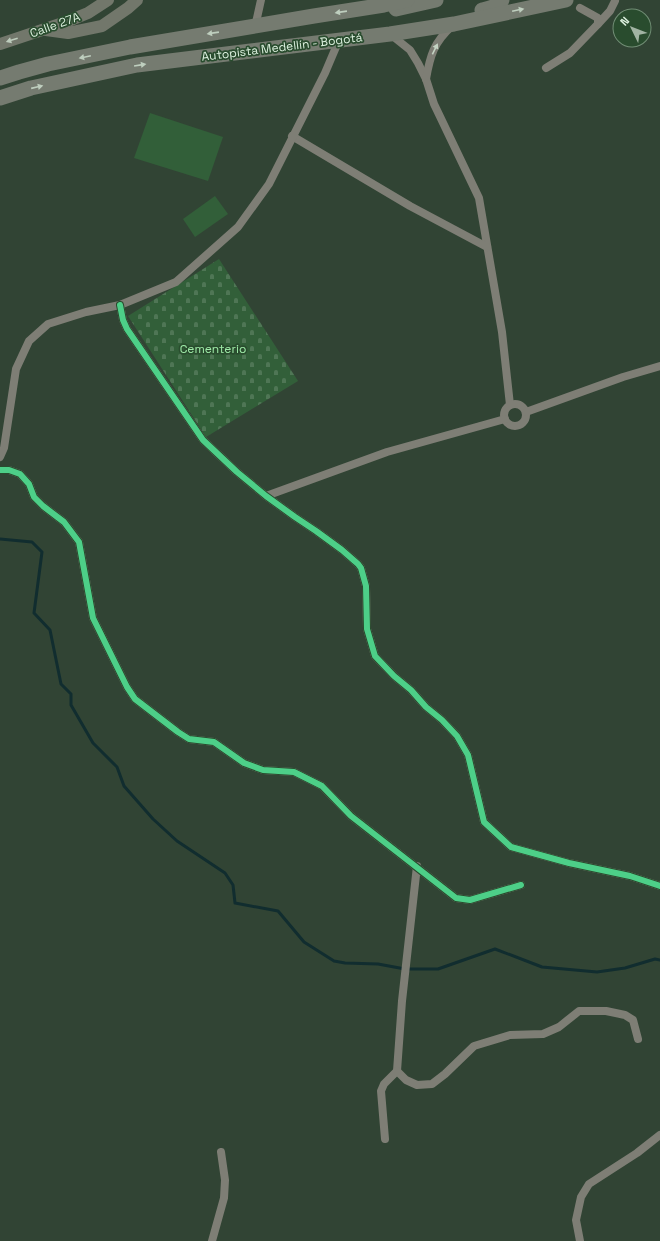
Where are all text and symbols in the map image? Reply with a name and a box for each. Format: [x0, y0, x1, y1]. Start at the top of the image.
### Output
one-way arrow [512, 6, 524, 12]
street label: Calle 27A [28, 8, 83, 41]
north arrow [612, 8, 652, 48]
one-way arrow [335, 9, 347, 15]
text: N [617, 14, 632, 29]
street label: Autopista Medellín - Bogotá [201, 29, 363, 65]
one-way arrow [207, 30, 219, 36]
one-way arrow [5, 37, 17, 43]
one-way arrow [432, 43, 438, 54]
one-way arrow [79, 54, 91, 60]
one-way arrow [134, 62, 146, 68]
one-way arrow [31, 84, 44, 90]
park label: Cementerio [180, 341, 246, 357]

